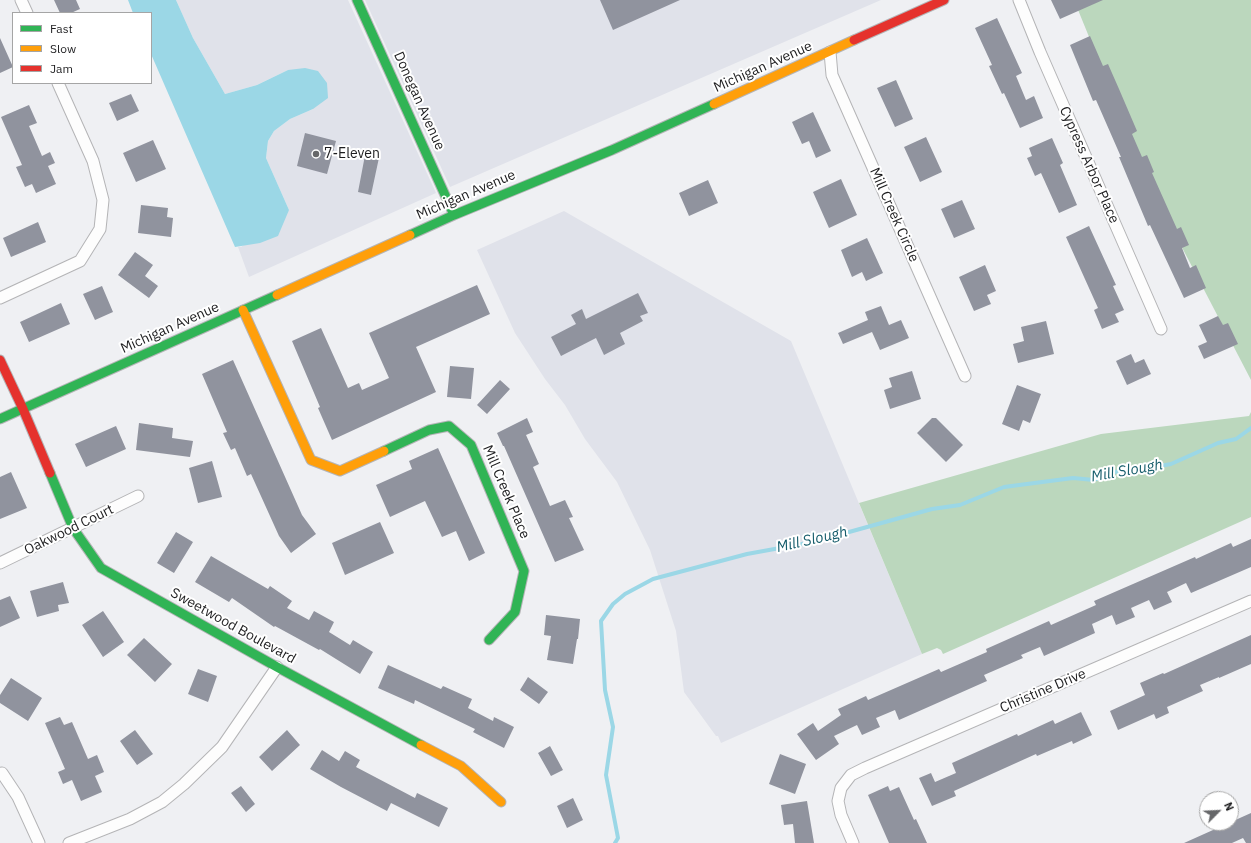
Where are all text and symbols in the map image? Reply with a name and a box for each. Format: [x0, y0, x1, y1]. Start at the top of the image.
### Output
legend [12, 12, 152, 84]
text: Fast [50, 21, 73, 36]
street label: Michigan Avenue [711, 38, 815, 96]
text: Slow [50, 41, 76, 56]
street label: Donegan Avenue [390, 49, 448, 153]
text: Jam [50, 61, 73, 76]
street label: Cypress Arbor Place [1056, 104, 1122, 226]
place label: 7-Eleven [324, 146, 380, 162]
marker: 7-Eleven [311, 149, 321, 159]
street label: Mill Creek Circle [866, 165, 922, 265]
street label: Michigan Avenue [414, 167, 518, 223]
street label: Michigan Avenue [118, 299, 222, 357]
street label: Mill Creek Place [479, 443, 533, 541]
water label: Mill Slough [1090, 456, 1164, 486]
street label: Oakwood Court [22, 501, 116, 559]
water label: Mill Slough [775, 523, 849, 557]
street label: Sweetwood Boulevard [167, 585, 299, 667]
street label: Christine Drive [997, 665, 1089, 717]
north arrow [1199, 791, 1239, 831]
text: N [1221, 800, 1237, 813]

